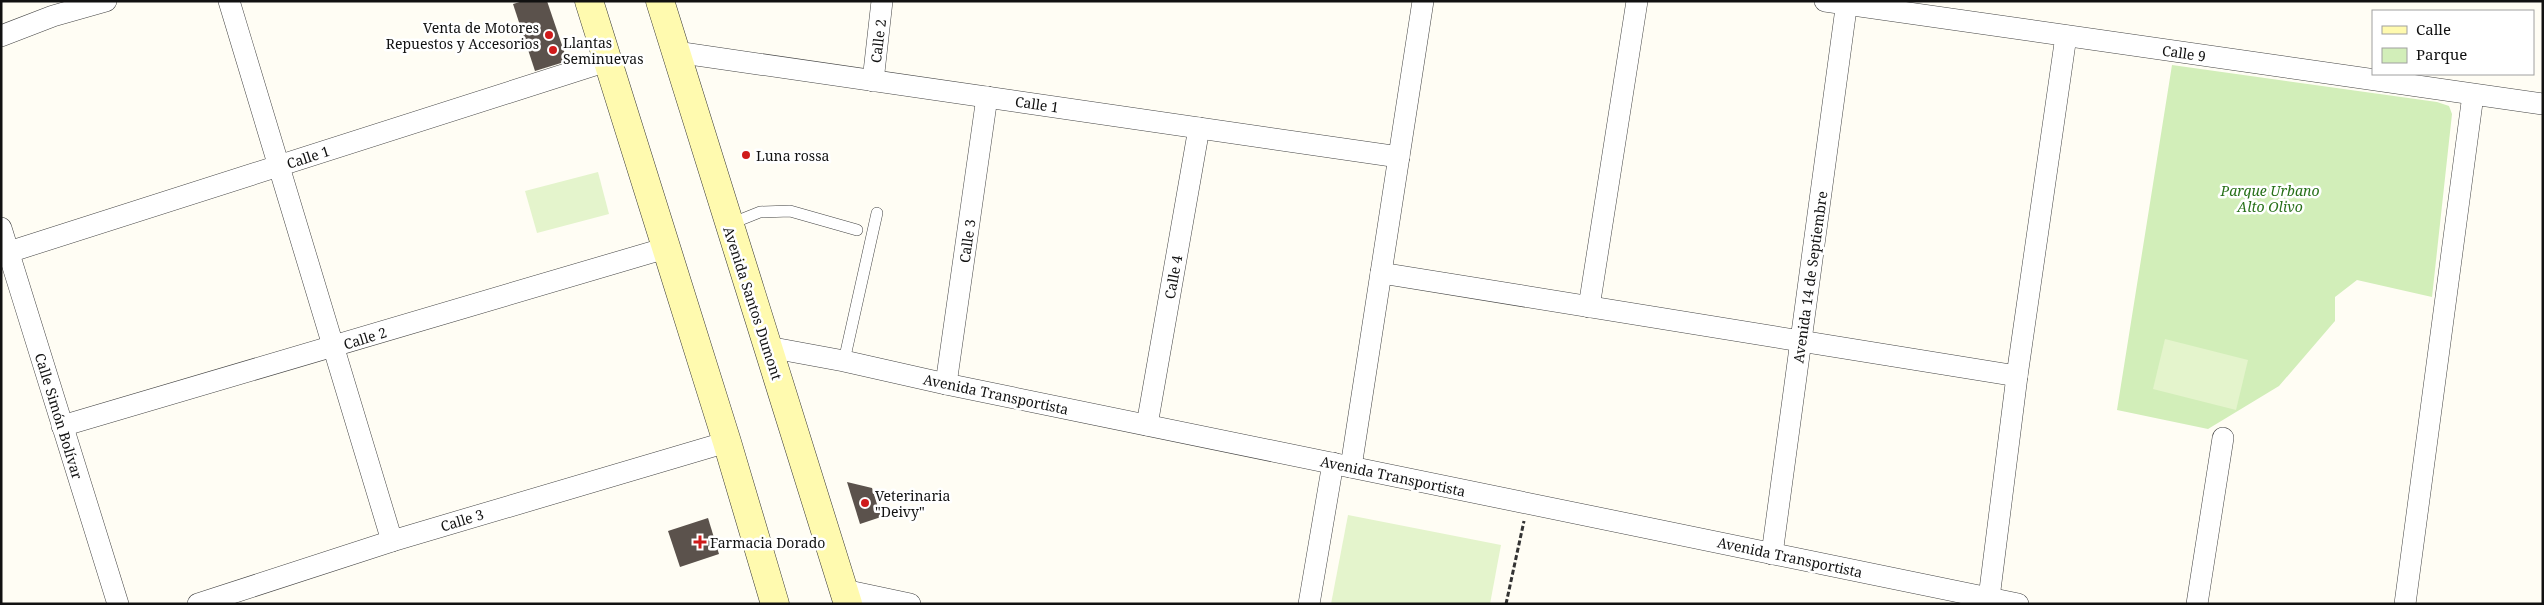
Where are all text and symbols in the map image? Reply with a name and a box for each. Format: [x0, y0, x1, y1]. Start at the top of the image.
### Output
legend [2372, 10, 2534, 75]
place label: Venta de Motores Repuestos y Accesorios [386, 18, 539, 53]
street label: Calle 2 [866, 18, 890, 64]
text: Calle [2416, 19, 2451, 39]
marker: Venta de Motores Repuestos y Accesorios [543, 29, 555, 41]
place label: Llantas Seminuevas [563, 33, 644, 68]
street label: Calle 9 [2161, 41, 2207, 65]
marker: Llantas Seminuevas [547, 44, 559, 56]
text: Parque [2416, 44, 2467, 64]
street label: Calle 1 [1014, 92, 1060, 116]
street label: Calle 1 [284, 141, 332, 173]
place label: Luna rossa [756, 146, 829, 165]
marker: Luna rossa [740, 149, 752, 161]
park label: Parque Urbano Alto Olivo [2220, 181, 2320, 216]
street label: Avenida 14 de Septiembre [1788, 190, 1832, 364]
street label: Calle 3 [955, 218, 980, 264]
street label: Avenida Santos Dumont [719, 224, 787, 382]
street label: Calle 4 [1160, 253, 1186, 300]
street label: Calle 2 [341, 322, 389, 354]
street label: Calle Simón Bolívar [31, 351, 87, 482]
street label: Avenida Transportista [922, 369, 1071, 419]
street label: Avenida Transportista [1319, 451, 1468, 501]
place label: Veterinaria "Deivy" [875, 486, 951, 521]
marker: Veterinaria "Deivy" [859, 497, 871, 509]
street label: Calle 3 [438, 504, 486, 536]
street label: Avenida Transportista [1716, 532, 1865, 582]
place label: Farmacia Dorado [710, 533, 825, 552]
marker: Farmacia Dorado [694, 536, 706, 548]

